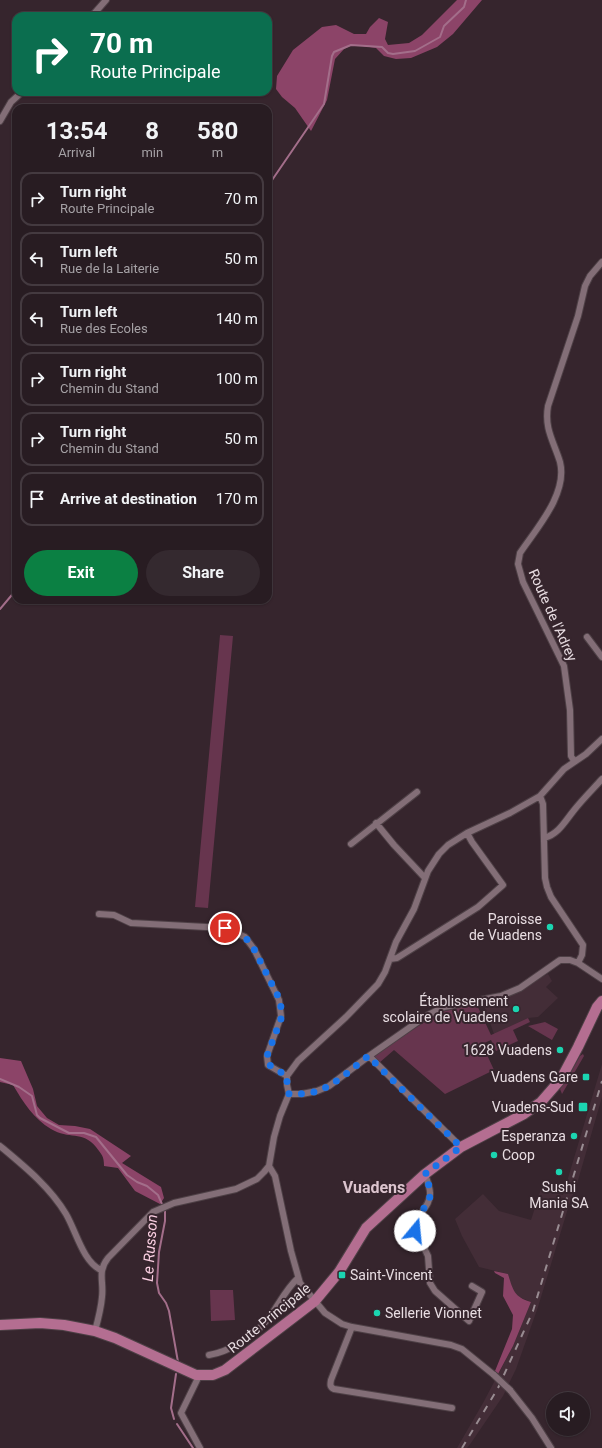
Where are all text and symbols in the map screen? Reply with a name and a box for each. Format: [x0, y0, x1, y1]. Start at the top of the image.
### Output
text: 70 m [90, 27, 153, 60]
icon: right [24, 28, 76, 80]
text: Route Principale [90, 61, 221, 82]
text: 13:54 [46, 117, 108, 145]
text: 8 [145, 117, 159, 145]
text: 580 [197, 117, 238, 145]
text: Arrival [58, 145, 95, 160]
text: min [141, 145, 163, 160]
text: m [212, 145, 223, 160]
text: Turn right [60, 183, 126, 201]
icon: right [26, 188, 48, 210]
text: 70 m [224, 190, 258, 208]
text: Route Principale [60, 201, 154, 216]
text: Turn left [60, 243, 117, 261]
icon: left [26, 248, 48, 270]
text: 50 m [224, 250, 258, 268]
text: Rue de la Laiterie [60, 261, 159, 276]
text: Turn left [60, 303, 117, 321]
icon: left [26, 308, 48, 330]
text: 140 m [216, 310, 258, 328]
text: Rue des Ecoles [60, 321, 148, 336]
text: Turn right [60, 363, 126, 381]
icon: right [26, 368, 48, 390]
text: 100 m [216, 370, 258, 388]
text: Chemin du Stand [60, 381, 159, 396]
text: Turn right [60, 423, 126, 441]
icon: right [26, 428, 48, 450]
text: 50 m [224, 430, 258, 448]
text: Chemin du Stand [60, 441, 159, 456]
icon: arrive [26, 488, 48, 510]
text: Arrive at destination [60, 490, 197, 508]
text: 170 m [216, 490, 258, 508]
button: Exit [24, 550, 138, 596]
button: Share [146, 550, 260, 596]
street label: Route de l'Adrey [526, 566, 581, 664]
pin [208, 911, 242, 945]
place label: Paroisse de Vuadens [469, 911, 542, 943]
icon: arrive [214, 917, 236, 939]
marker: Paroisse de Vuadens [545, 922, 555, 932]
place label: Établissement scolaire de Vuadens [382, 992, 508, 1025]
marker: Établissement scolaire de Vuadens [511, 1004, 521, 1014]
place label: 1628 Vuadens [463, 1042, 552, 1058]
marker: 1628 Vuadens [555, 1045, 565, 1055]
place label: Vuadens Gare [491, 1069, 578, 1085]
marker: Vuadens Gare [581, 1072, 591, 1082]
place label: Vuadens-Sud [492, 1099, 574, 1115]
marker: Vuadens-Sud [577, 1101, 589, 1113]
place label: Esperanza [501, 1128, 566, 1144]
marker: Esperanza [569, 1131, 579, 1141]
place label: Coop [502, 1147, 535, 1163]
marker: Coop [489, 1150, 499, 1160]
marker: Sushi Mania SA [554, 1167, 564, 1177]
district label: Vuadens [343, 1178, 405, 1197]
place label: Sushi Mania SA [529, 1179, 589, 1211]
position arrow [394, 1210, 436, 1252]
water label: Le Russon [139, 1214, 161, 1282]
place label: Saint-Vincent [350, 1267, 433, 1283]
marker: Saint-Vincent [337, 1270, 347, 1280]
street label: Route Principale [225, 1280, 313, 1356]
place label: Sellerie Vionnet [385, 1305, 482, 1321]
marker: Sellerie Vionnet [372, 1308, 382, 1318]
map controls [546, 1392, 590, 1436]
button: sound [546, 1392, 590, 1436]

